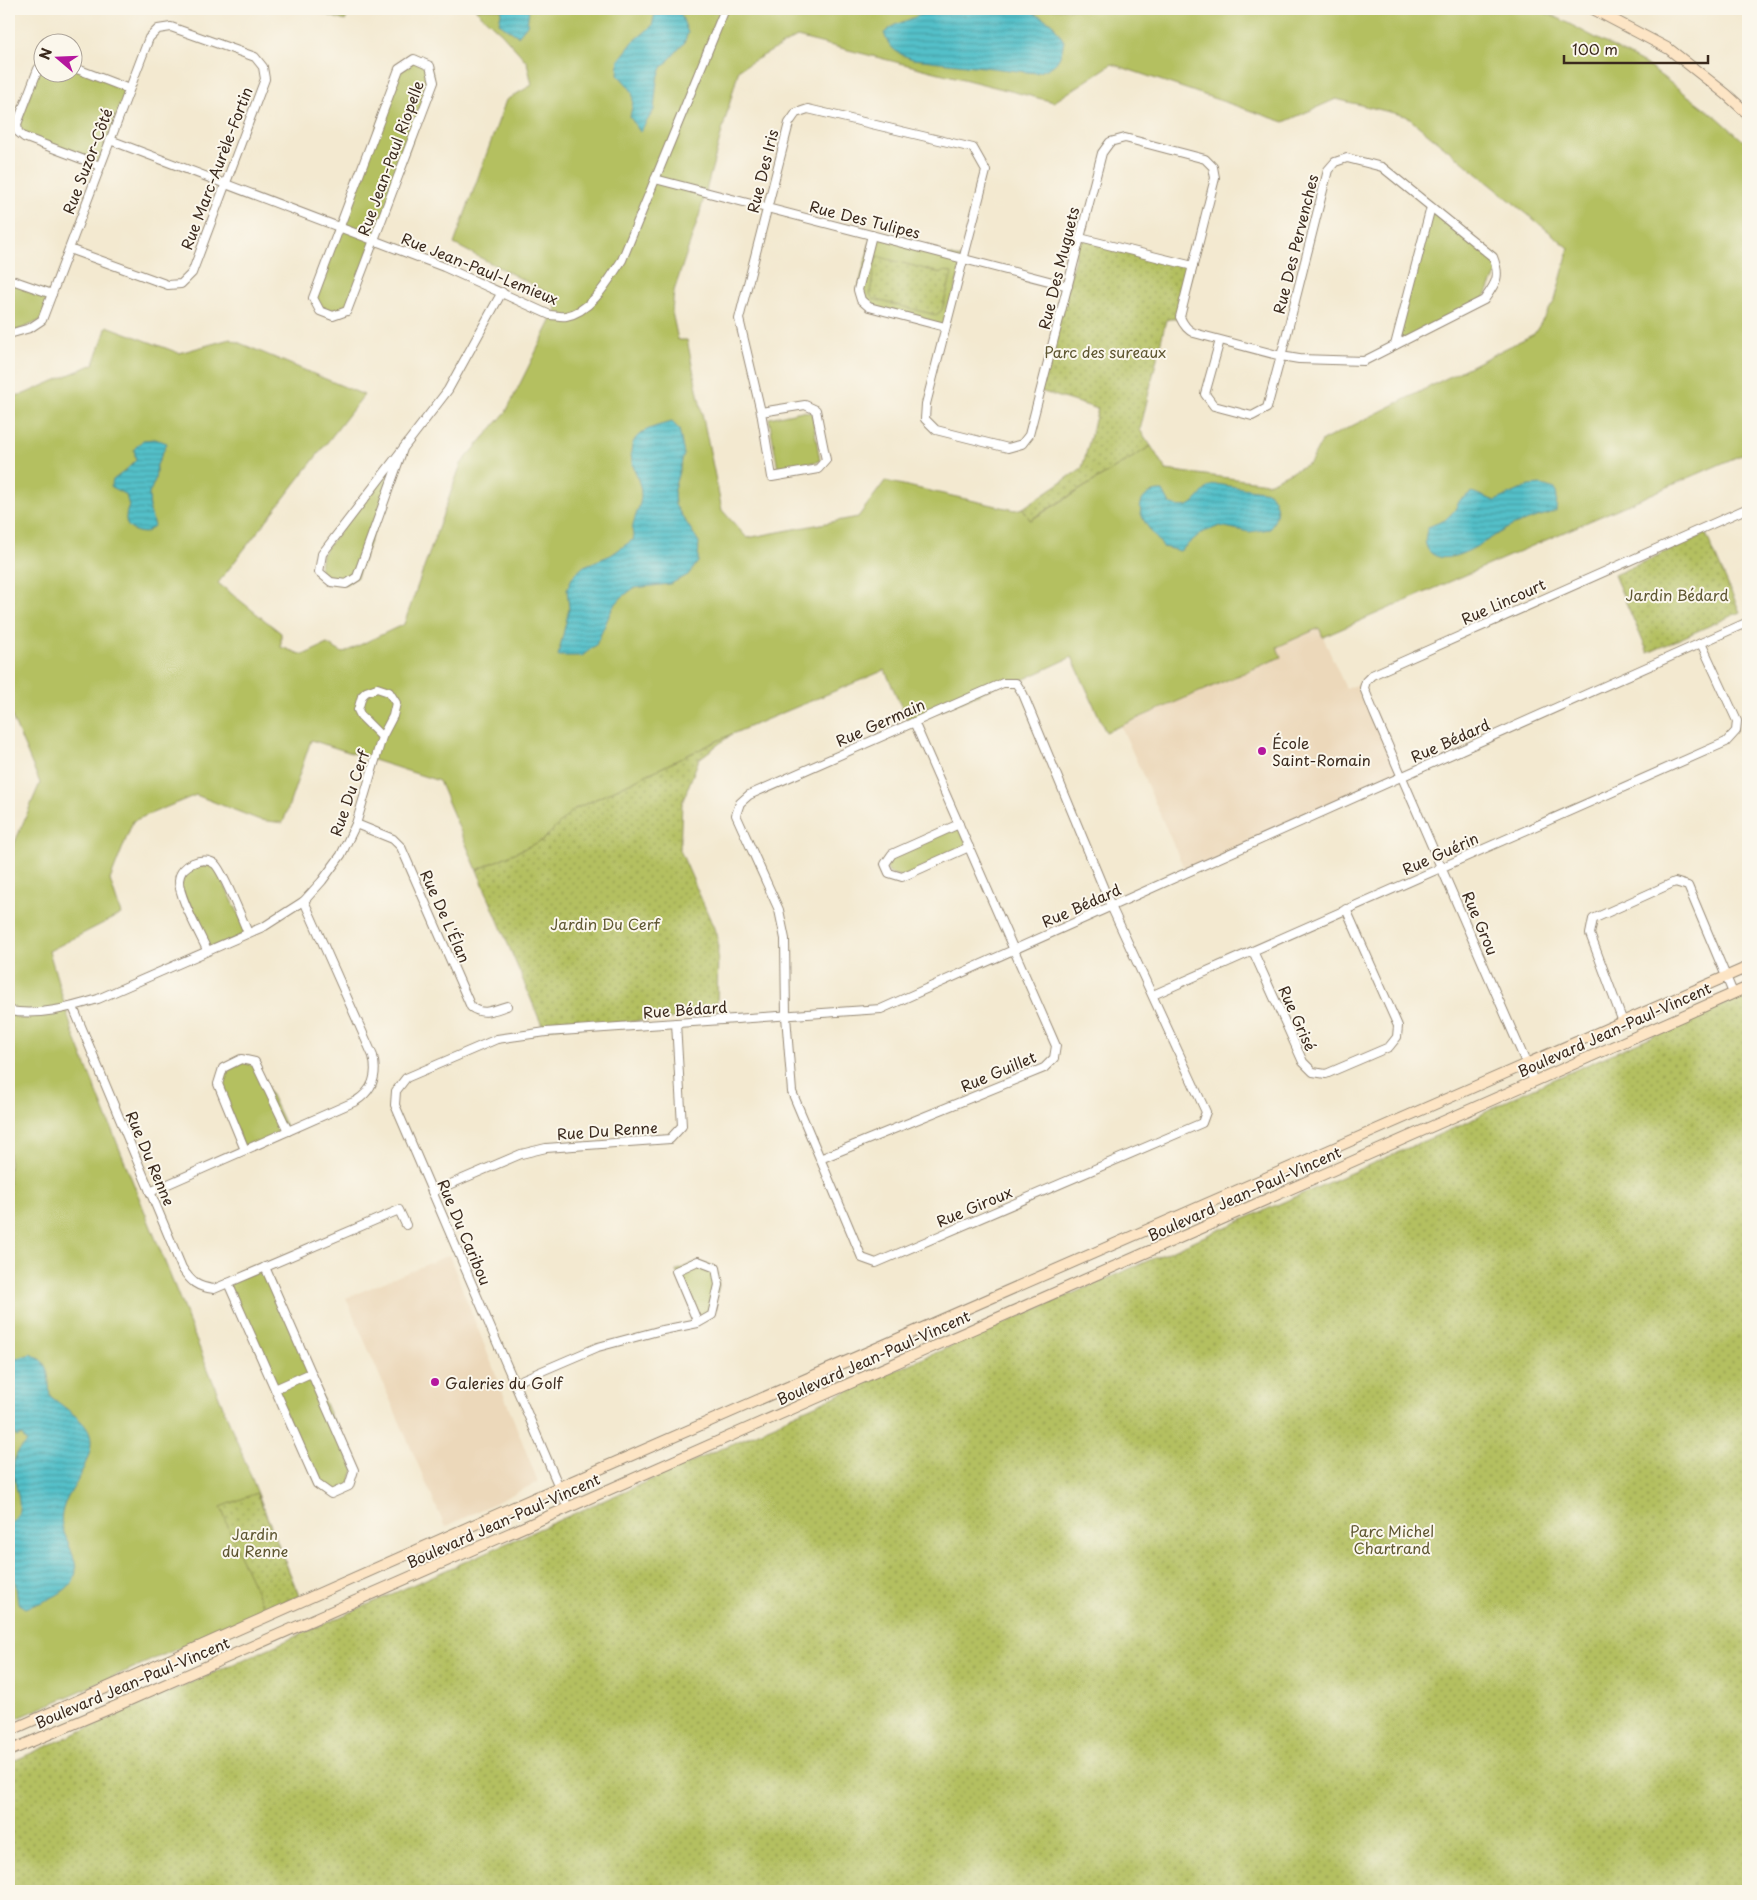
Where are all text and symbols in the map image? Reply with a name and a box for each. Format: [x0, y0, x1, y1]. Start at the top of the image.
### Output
north arrow [32, 32, 82, 82]
scale bar [1564, 32, 1708, 64]
text: 100 m [1572, 37, 1618, 60]
text: N [34, 45, 57, 62]
street label: Rue Jean-Paul Riopelle [351, 77, 429, 239]
street label: Rue Marc-Aurèle-Fortin [174, 83, 258, 253]
street label: Rue Suzor-Côté [56, 105, 118, 217]
street label: Rue Des Iris [740, 127, 784, 215]
street label: Rue Des Pervenches [1267, 172, 1323, 316]
street label: Rue Des Tulipes [807, 194, 923, 244]
street label: Rue Des Muguets [1032, 204, 1084, 332]
street label: Rue Jean-Paul-Lemieux [398, 226, 562, 310]
park label: Parc des sureaux [1044, 340, 1166, 363]
street label: Rue Lincourt [1457, 572, 1549, 630]
park label: Jardin Bédard [1625, 583, 1729, 606]
street label: Rue Germain [832, 692, 928, 752]
street label: Rue Bédard [1407, 712, 1493, 768]
place label: École Saint-Romain [1272, 731, 1371, 771]
marker: École Saint-Romain [1256, 745, 1268, 757]
street label: Rue Du Cerf [324, 746, 375, 839]
street label: Rue Guérin [1398, 826, 1482, 880]
street label: Rue De L'Élan [415, 866, 477, 966]
street label: Rue Bédard [1038, 877, 1124, 933]
street label: Rue Grou [1457, 887, 1505, 959]
park label: Jardin Du Cerf [550, 912, 661, 935]
street label: Boulevard Jean-Paul-Vincent [1514, 976, 1714, 1082]
street label: Rue Grisé [1273, 982, 1323, 1054]
street label: Rue Bédard [642, 995, 728, 1023]
street label: Rue Guillet [957, 1045, 1039, 1097]
street label: Rue Du Renne [121, 1107, 181, 1209]
street label: Rue Du Renne [556, 1115, 658, 1145]
street label: Boulevard Jean-Paul-Vincent [1144, 1140, 1344, 1246]
street label: Rue Du Caribou [432, 1175, 498, 1289]
street label: Rue Giroux [932, 1180, 1016, 1232]
street label: Boulevard Jean-Paul-Vincent [773, 1304, 973, 1410]
place label: Galeries du Golf [445, 1371, 564, 1394]
marker: Galeries du Golf [429, 1376, 441, 1388]
street label: Boulevard Jean-Paul-Vincent [403, 1467, 603, 1573]
park label: Parc Michel Chartrand [1350, 1519, 1434, 1559]
park label: Jardin du Renne [222, 1522, 288, 1562]
street label: Boulevard Jean-Paul-Vincent [31, 1630, 233, 1734]

